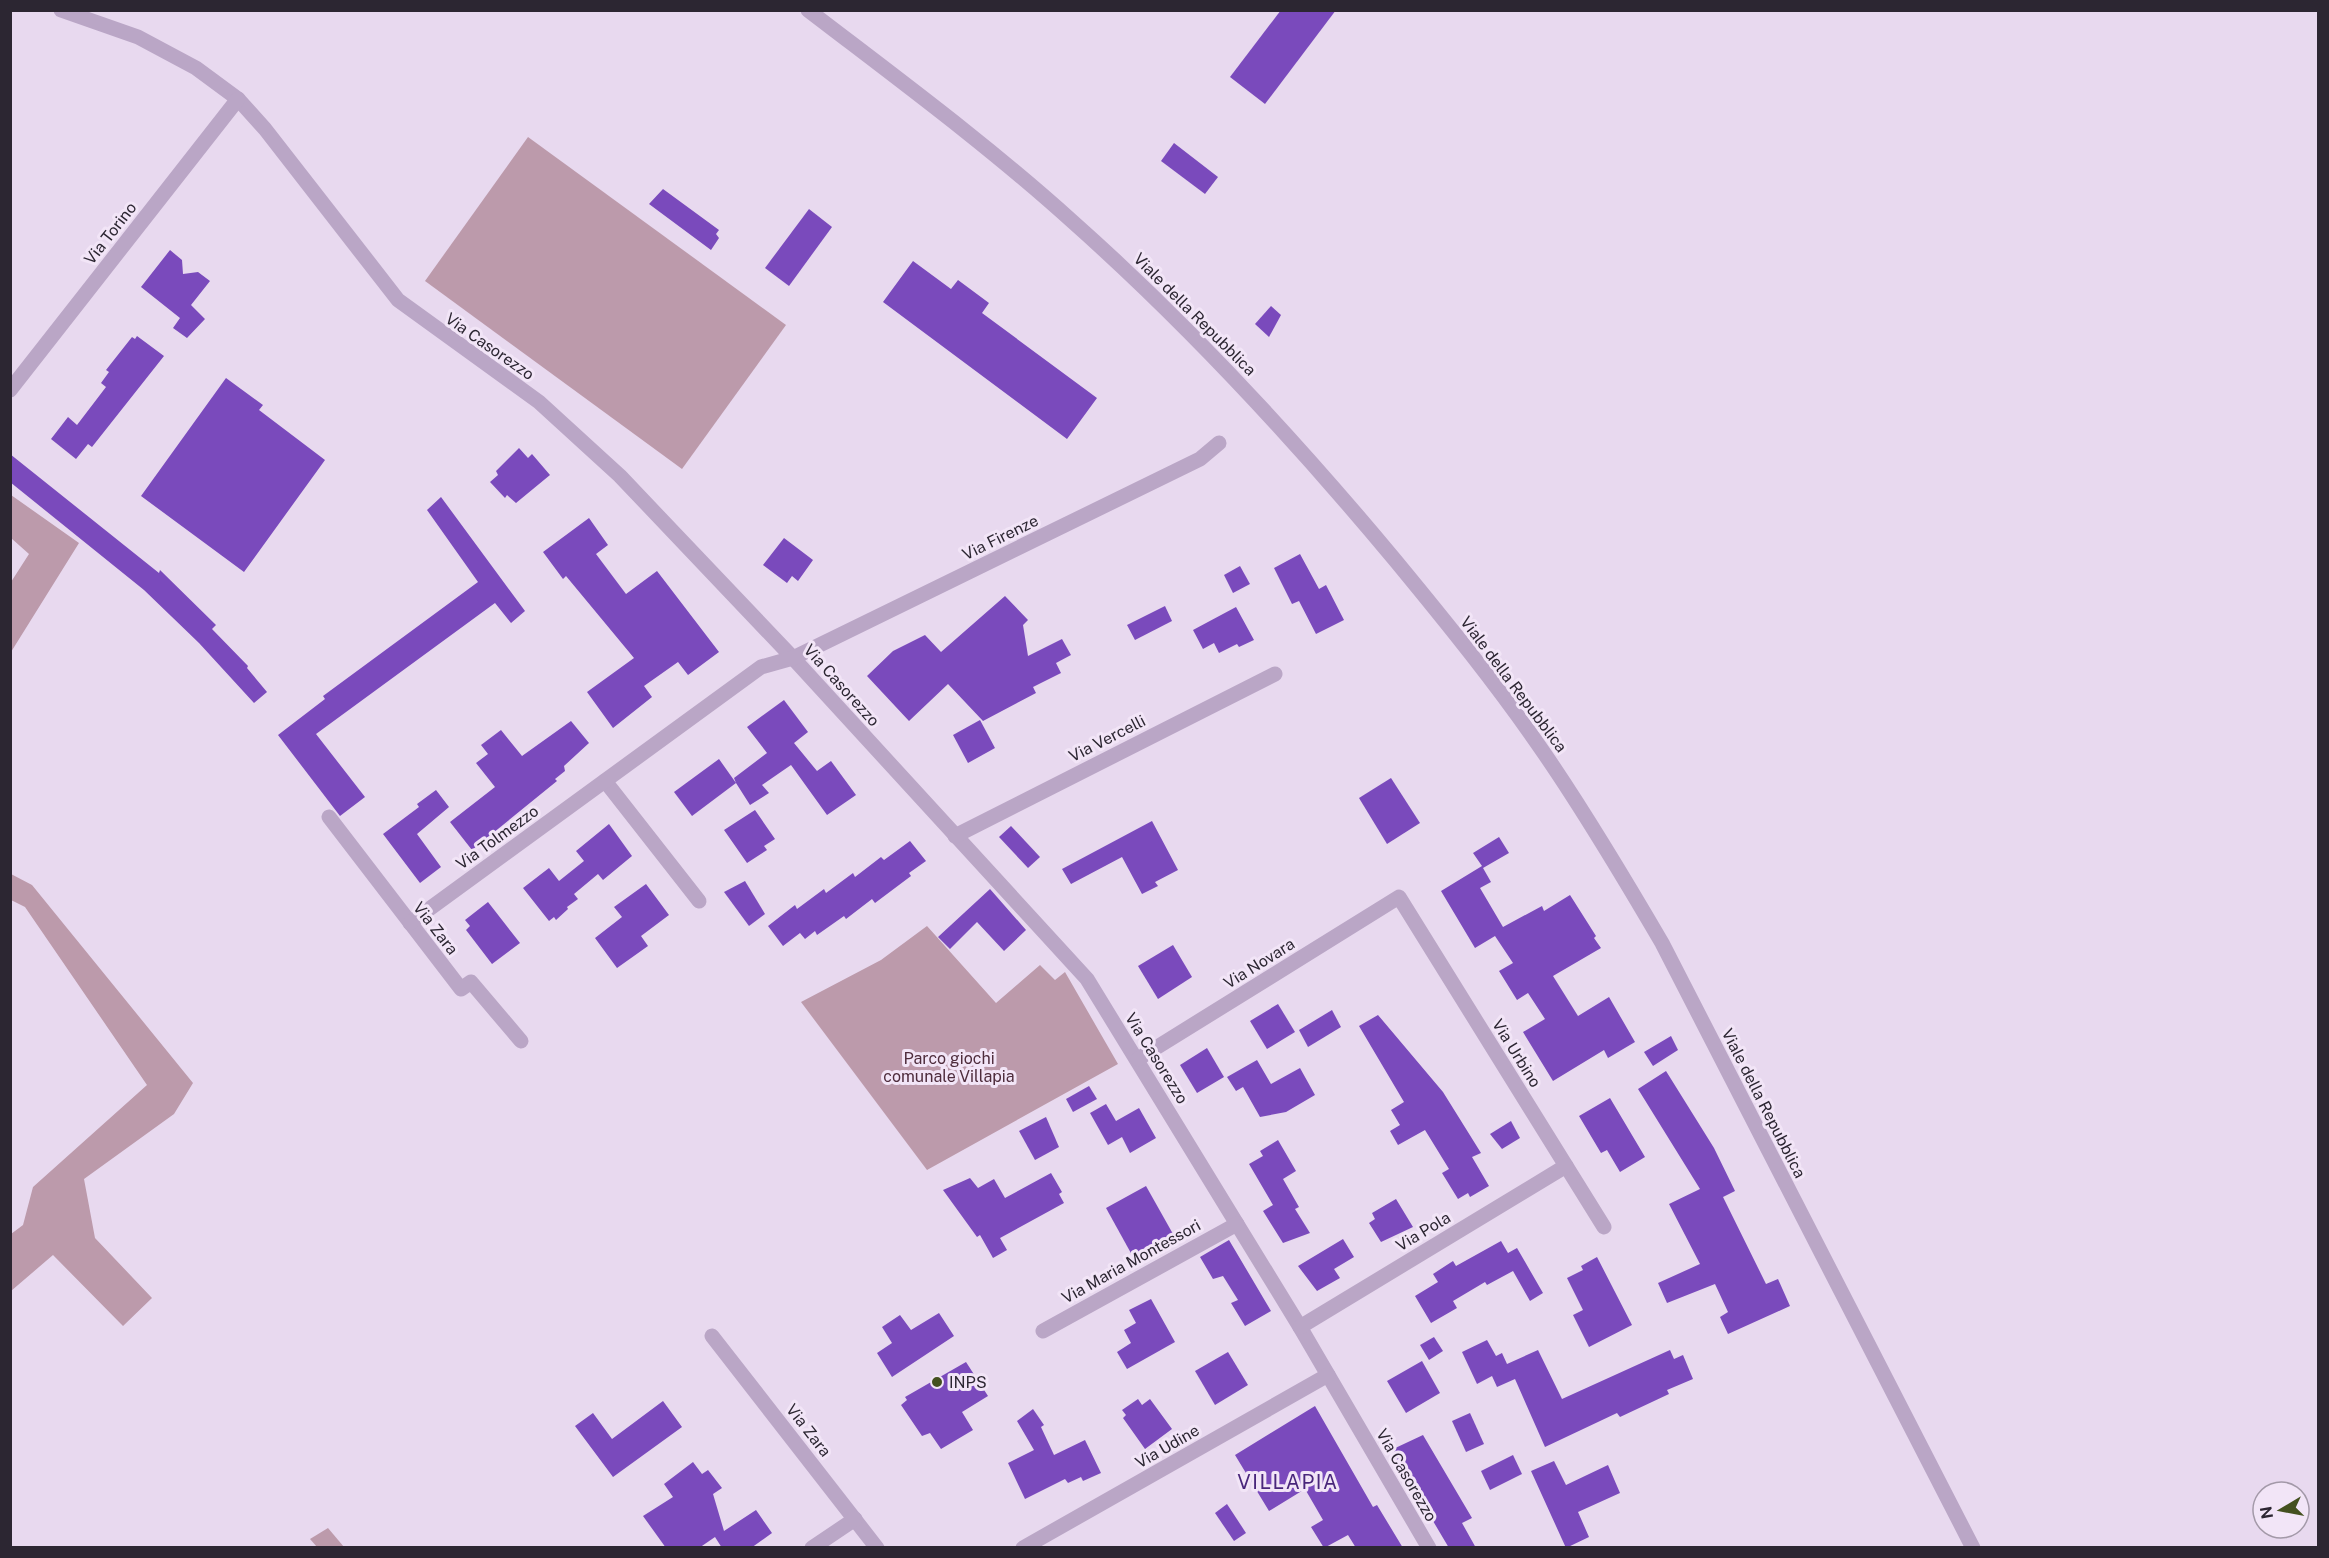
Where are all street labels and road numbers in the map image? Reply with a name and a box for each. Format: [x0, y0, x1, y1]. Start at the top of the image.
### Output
street label: Via Torino [80, 198, 141, 268]
street label: Viale della Repubblica [1130, 249, 1260, 379]
street label: Via Casorezzo [442, 309, 538, 384]
street label: Via Firenze [959, 511, 1041, 564]
street label: Viale della Repubblica [1456, 613, 1571, 756]
street label: Via Casorezzo [800, 640, 883, 730]
street label: Via Vercelli [1066, 711, 1149, 766]
street label: Via Tolmezzo [453, 801, 542, 874]
street label: Via Zara [409, 898, 462, 958]
street label: Via Novara [1220, 934, 1298, 993]
street label: Via Casorezzo [1121, 1009, 1192, 1107]
street label: Via Urbino [1488, 1016, 1545, 1091]
street label: Viale della Repubblica [1718, 1025, 1810, 1181]
street label: Via Pola [1393, 1208, 1454, 1255]
street label: Via Maria Montessori [1058, 1215, 1204, 1308]
street label: Via Zara [782, 1400, 835, 1460]
street label: Via Udine [1132, 1421, 1203, 1472]
street label: Via Casorezzo [1372, 1426, 1441, 1525]

